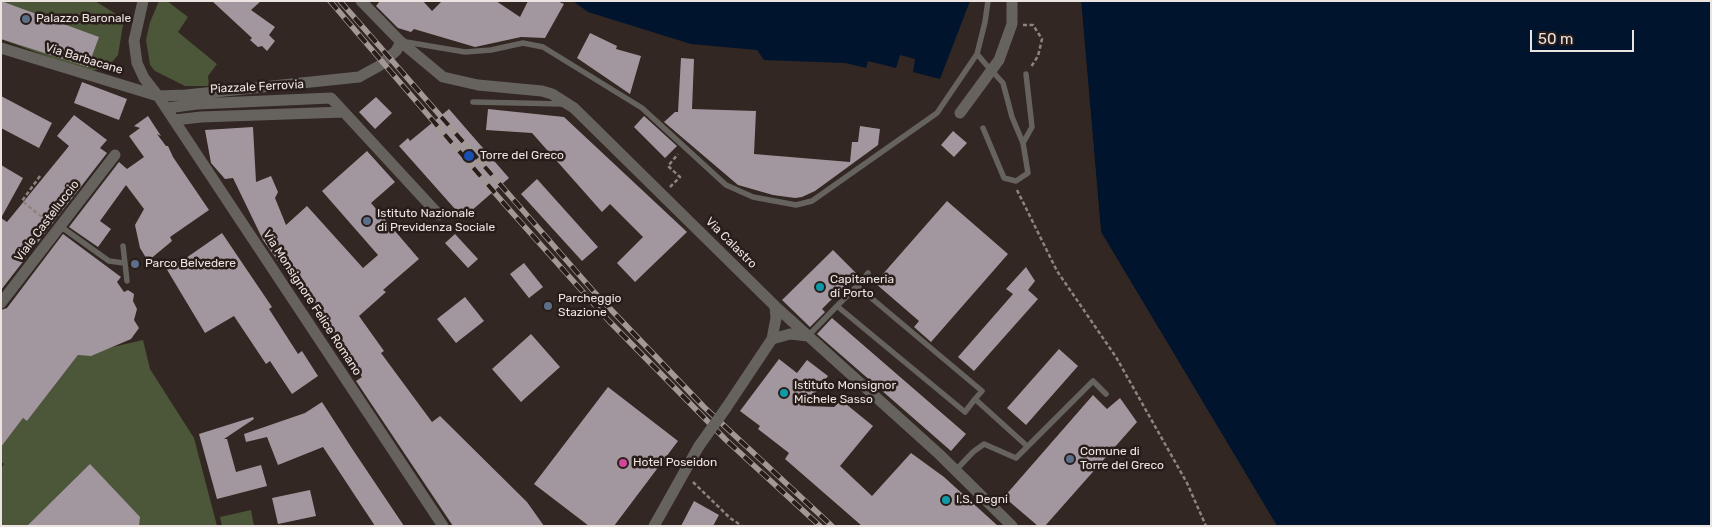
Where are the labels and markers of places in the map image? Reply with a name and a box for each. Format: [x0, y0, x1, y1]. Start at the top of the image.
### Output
place label: Palazzo Baronale [36, 12, 131, 26]
marker: Palazzo Baronale [20, 13, 32, 25]
marker: Torre del Greco [462, 149, 476, 163]
place label: Torre del Greco [480, 149, 564, 163]
place label: Istituto Nazionale di Previdenza Sociale [377, 207, 495, 235]
marker: Istituto Nazionale di Previdenza Sociale [361, 215, 373, 227]
place label: Parco Belvedere [145, 257, 236, 271]
marker: Parco Belvedere [129, 258, 141, 270]
place label: Capitaneria di Porto [830, 273, 894, 301]
marker: Capitaneria di Porto [814, 281, 826, 293]
place label: Parcheggio Stazione [558, 292, 621, 320]
marker: Parcheggio Stazione [542, 300, 554, 312]
place label: Istituto Monsignor Michele Sasso [794, 379, 896, 407]
marker: Istituto Monsignor Michele Sasso [778, 387, 790, 399]
place label: Comune di Torre del Greco [1080, 445, 1164, 473]
marker: Comune di Torre del Greco [1064, 453, 1076, 465]
place label: Hotel Poseidon [633, 456, 717, 470]
marker: Hotel Poseidon [617, 457, 629, 469]
place label: I.S. Degni [956, 493, 1008, 507]
marker: I.S. Degni [940, 494, 952, 506]

